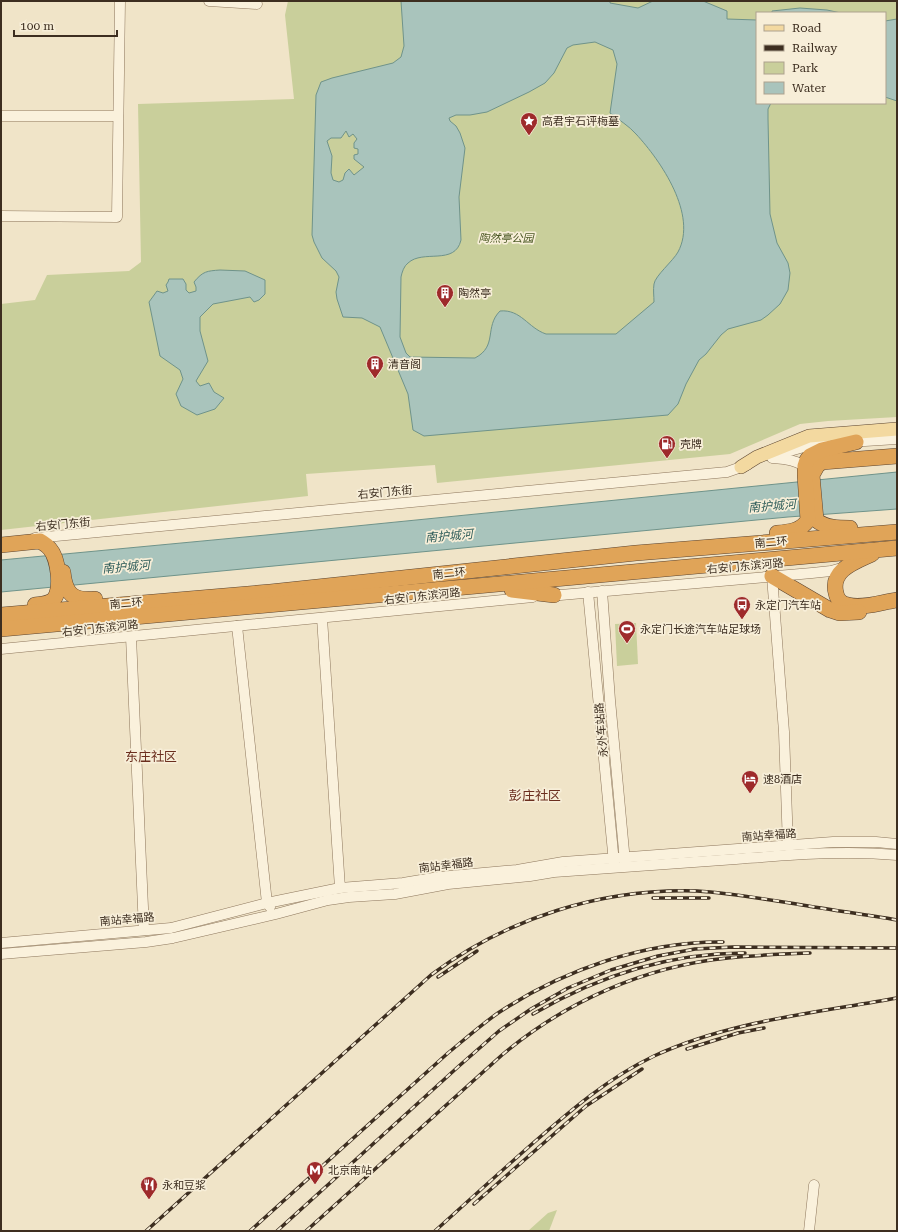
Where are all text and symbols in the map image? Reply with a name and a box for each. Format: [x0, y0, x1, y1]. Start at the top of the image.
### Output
scale bar [14, 12, 117, 38]
legend [756, 12, 886, 104]
text: 100 m [20, 19, 54, 33]
text: Road [792, 21, 822, 35]
text: Railway [792, 41, 838, 55]
text: Park [792, 61, 819, 75]
text: Water [792, 81, 826, 95]
place icon: 高君宇石评梅墓 [519, 111, 539, 136]
place label: 高君宇石评梅墓 [542, 115, 619, 128]
park label: 陶然亭公园 [479, 232, 535, 245]
building icon: 陶然亭 [435, 283, 455, 308]
place label: 陶然亭 [458, 287, 491, 300]
building icon: 清音阁 [365, 354, 385, 379]
place label: 清音阁 [388, 358, 421, 371]
fuel station icon: 壳牌 [657, 434, 677, 459]
place label: 壳牌 [680, 438, 702, 451]
street label: 右安门东街 [357, 484, 413, 501]
water label: 南护城河 [747, 497, 799, 515]
street label: 右安门东街 [35, 516, 91, 533]
water label: 南护城河 [424, 527, 476, 545]
street label: 南二环 [754, 535, 788, 550]
street label: 右安门东滨河路 [706, 557, 784, 576]
water label: 南护城河 [101, 558, 153, 576]
street label: 南二环 [432, 565, 466, 582]
street label: 右安门东滨河路 [383, 586, 461, 607]
bus stop icon: 永定门汽车站 [732, 595, 752, 620]
street label: 南二环 [109, 596, 143, 611]
place label: 永定门汽车站 [755, 599, 821, 612]
street label: 右安门东滨河路 [61, 618, 139, 639]
sports icon: 永定门长途汽车站足球场 [617, 619, 637, 644]
place label: 永定门长途汽车站足球场 [640, 623, 761, 636]
street label: 永外车站路 [593, 702, 610, 758]
district label: 东庄社区 [125, 749, 177, 764]
hotel icon: 速8酒店 [740, 769, 760, 794]
place label: 速8酒店 [763, 773, 802, 786]
district label: 彭庄社区 [509, 788, 561, 803]
street label: 南站幸福路 [741, 827, 797, 844]
street label: 南站幸福路 [418, 856, 474, 875]
street label: 南站幸福路 [99, 911, 155, 928]
metro station icon: 北京南站 [305, 1160, 325, 1185]
place label: 北京南站 [328, 1164, 372, 1177]
restaurant icon: 永和豆浆 [139, 1175, 159, 1200]
place label: 永和豆浆 [162, 1179, 206, 1192]

